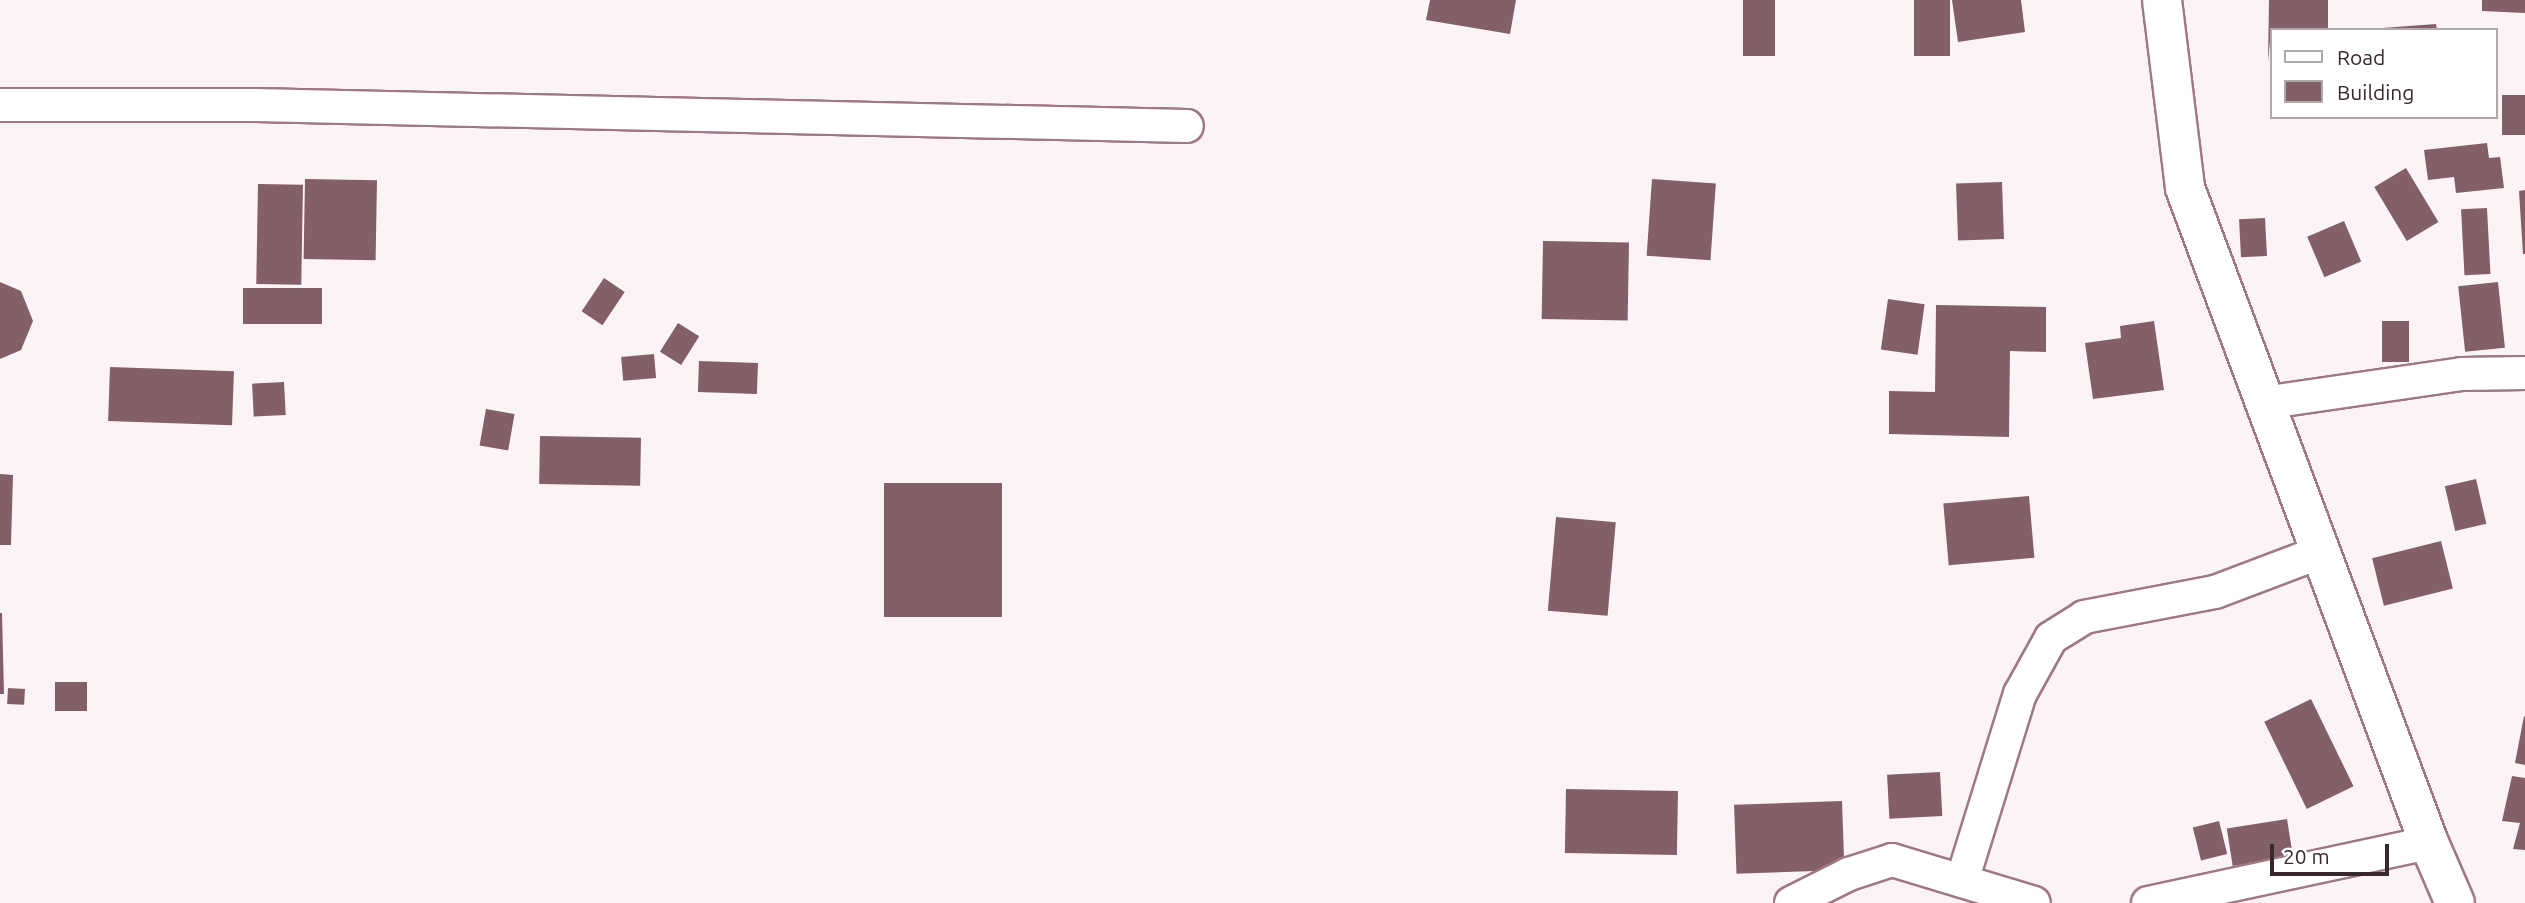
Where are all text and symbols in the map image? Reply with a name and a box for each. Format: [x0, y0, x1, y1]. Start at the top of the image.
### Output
legend [2270, 28, 2497, 119]
text: Road [2337, 45, 2385, 69]
text: Building [2337, 80, 2414, 104]
scale bar [2273, 830, 2392, 874]
text: 20 m [2283, 844, 2330, 868]

